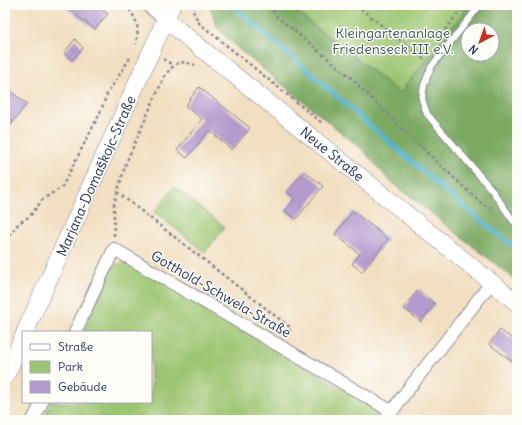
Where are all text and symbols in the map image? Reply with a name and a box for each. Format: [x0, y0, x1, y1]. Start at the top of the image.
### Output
north arrow [460, 22, 500, 62]
park label: Kleingartenanlage Friedenseck III e.V. [332, 24, 454, 58]
text: N [466, 42, 481, 57]
street label: Marjana-Domaškojc-Straße [52, 93, 140, 259]
street label: Neue Straße [296, 123, 368, 185]
street label: Gotthold-Schwela-Straße [148, 246, 294, 342]
legend [22, 331, 152, 403]
text: Straße [58, 339, 93, 354]
text: Park [58, 359, 83, 374]
text: Gebäude [58, 379, 107, 394]

